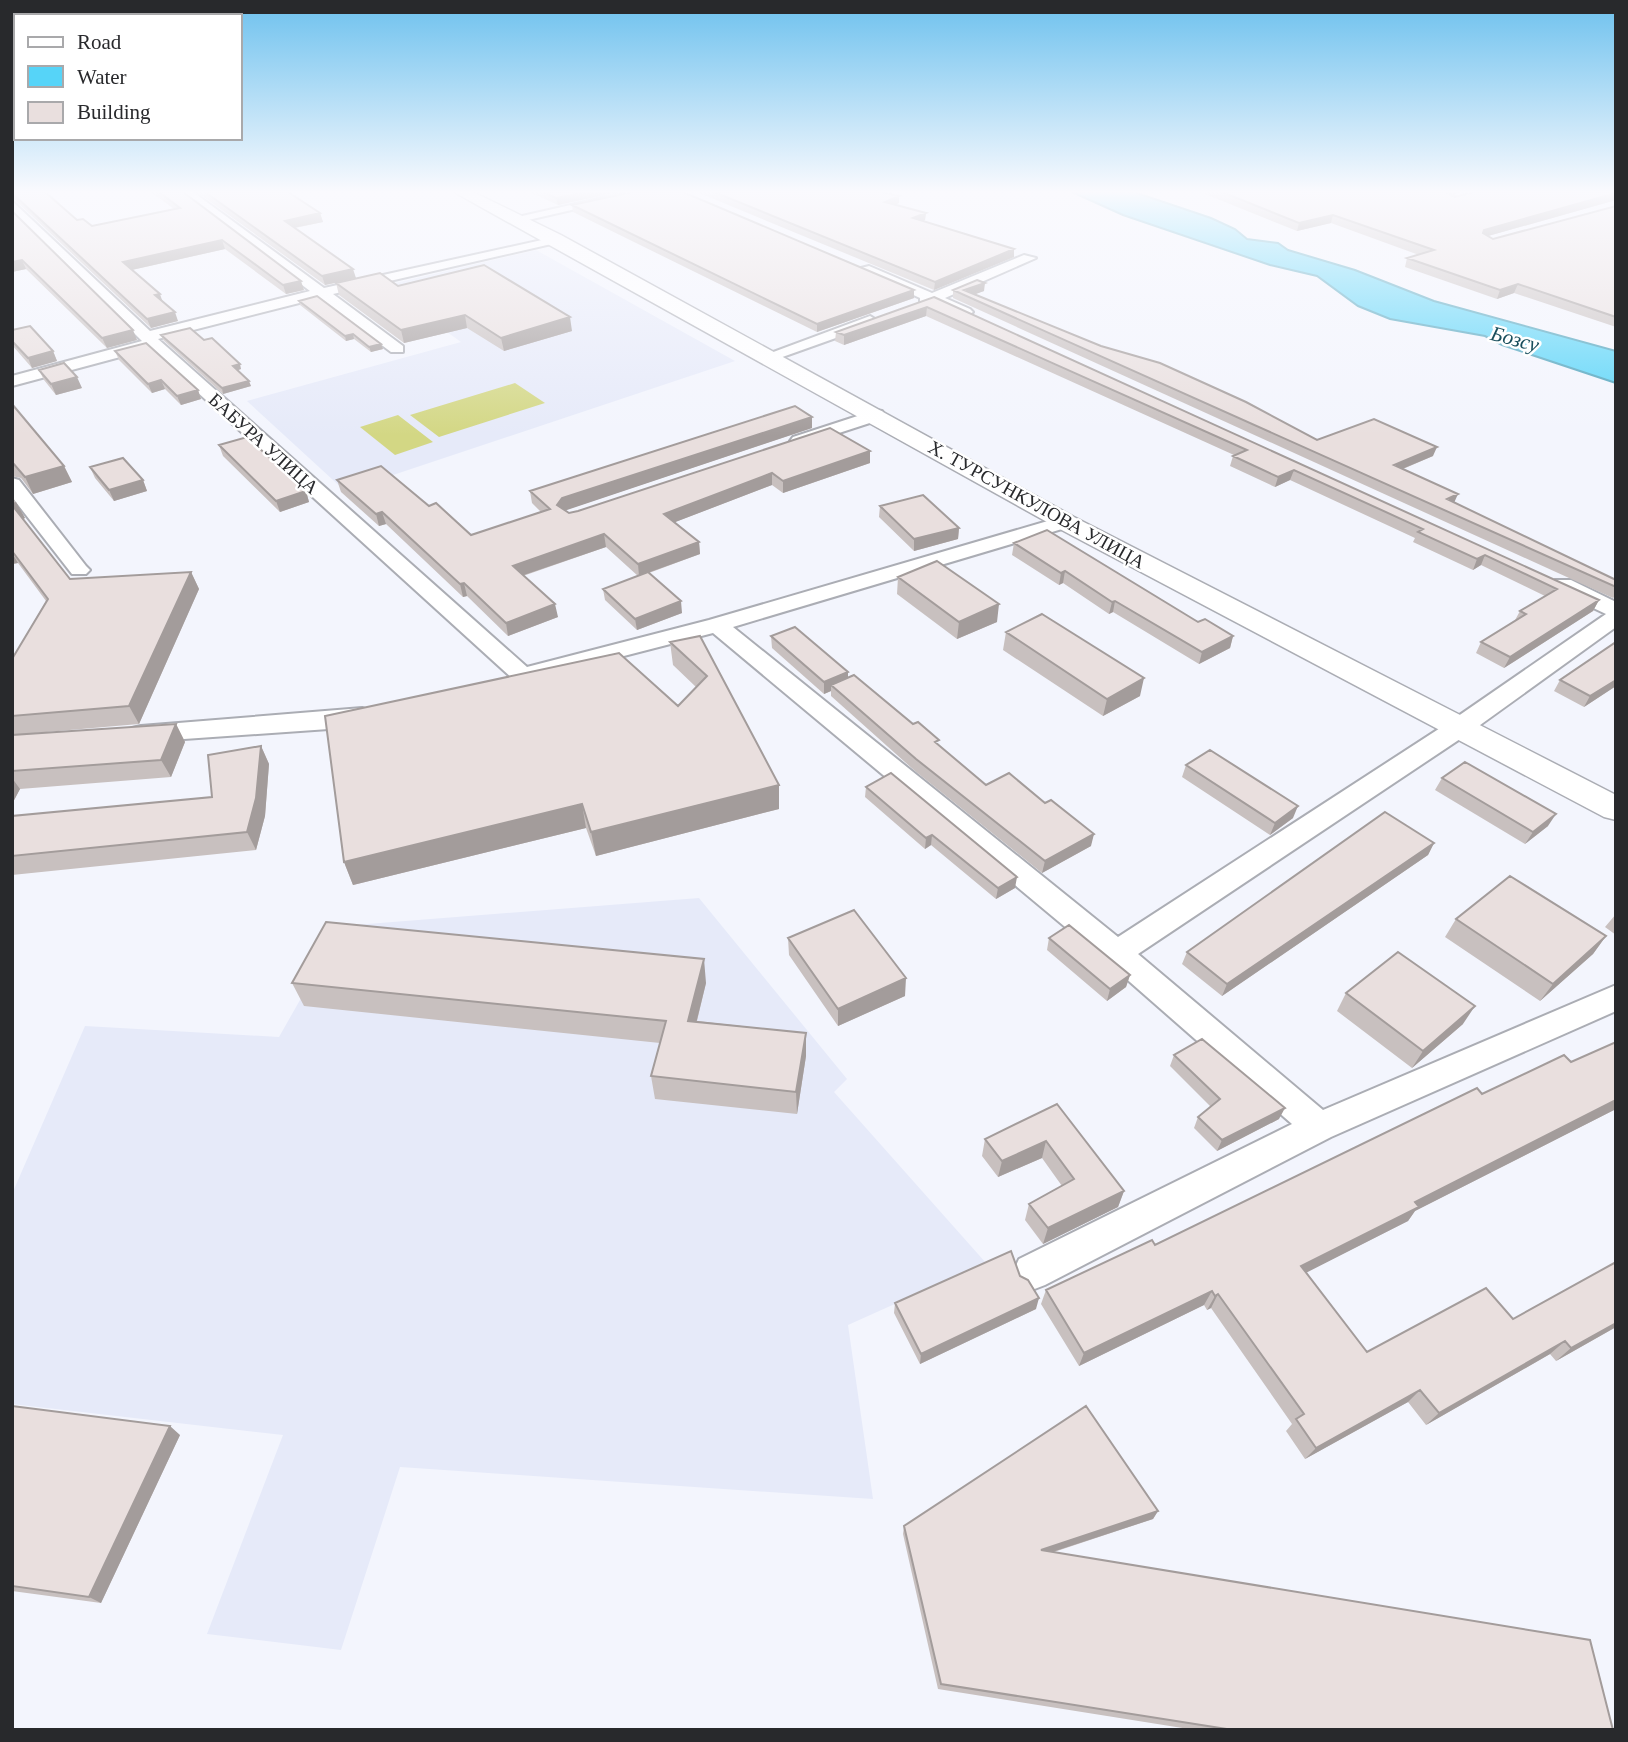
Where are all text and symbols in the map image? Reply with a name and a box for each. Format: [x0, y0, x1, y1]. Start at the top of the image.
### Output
legend [14, 14, 242, 140]
text: Road [77, 30, 122, 54]
text: Water [77, 65, 127, 89]
text: Building [77, 100, 151, 124]
water label: Бозсу [1487, 321, 1542, 357]
street label: БАБУРА УЛИЦА [205, 389, 323, 498]
street label: Х. ТУРСУНКУЛОВА УЛИЦА [925, 436, 1149, 573]

